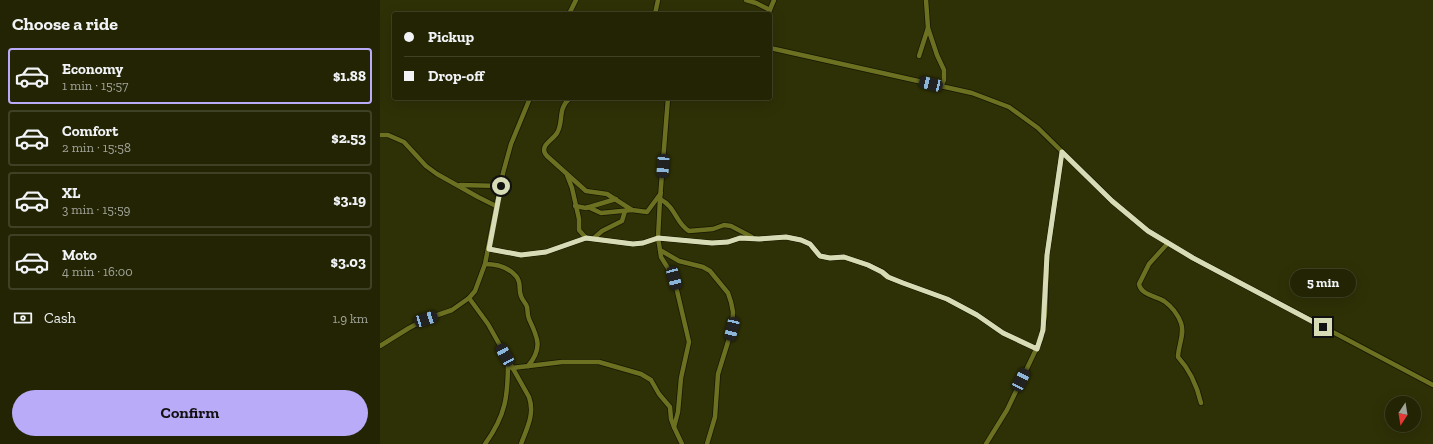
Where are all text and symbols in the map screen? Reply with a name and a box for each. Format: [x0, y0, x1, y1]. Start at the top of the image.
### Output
text: Choose a ride [12, 13, 118, 35]
text: Pickup [428, 28, 474, 46]
icon: car [14, 58, 50, 94]
text: Economy [62, 60, 123, 78]
text: $1.88 [333, 67, 366, 85]
text: Drop-off [428, 67, 484, 85]
car [918, 75, 944, 93]
text: 1 min · 15:57 [62, 78, 128, 93]
icon: car [14, 120, 50, 156]
text: Comfort [62, 122, 118, 140]
text: $2.53 [331, 129, 366, 147]
text: 2 min · 15:58 [62, 140, 131, 155]
car [656, 154, 670, 178]
route start [492, 177, 510, 195]
icon: car [14, 182, 50, 218]
text: XL [62, 184, 80, 202]
text: $3.19 [333, 191, 366, 209]
text: 3 min · 15:59 [62, 202, 131, 217]
icon: car [14, 244, 50, 280]
text: Moto [62, 246, 97, 264]
text: $3.03 [331, 253, 366, 271]
text: 4 min · 16:00 [62, 264, 133, 279]
car [665, 265, 683, 291]
callout: 5 min [1290, 269, 1356, 297]
text: 5 min [1307, 275, 1339, 290]
icon: cash [12, 307, 34, 329]
text: Cash [44, 309, 76, 327]
car [413, 310, 439, 328]
text: 1.9 km [332, 311, 368, 326]
car [723, 316, 741, 342]
route end [1314, 318, 1332, 336]
car [494, 342, 516, 368]
car [1010, 367, 1032, 393]
button: Confirm [12, 390, 368, 436]
north arrow [1385, 396, 1421, 432]
map controls [1385, 396, 1421, 432]

